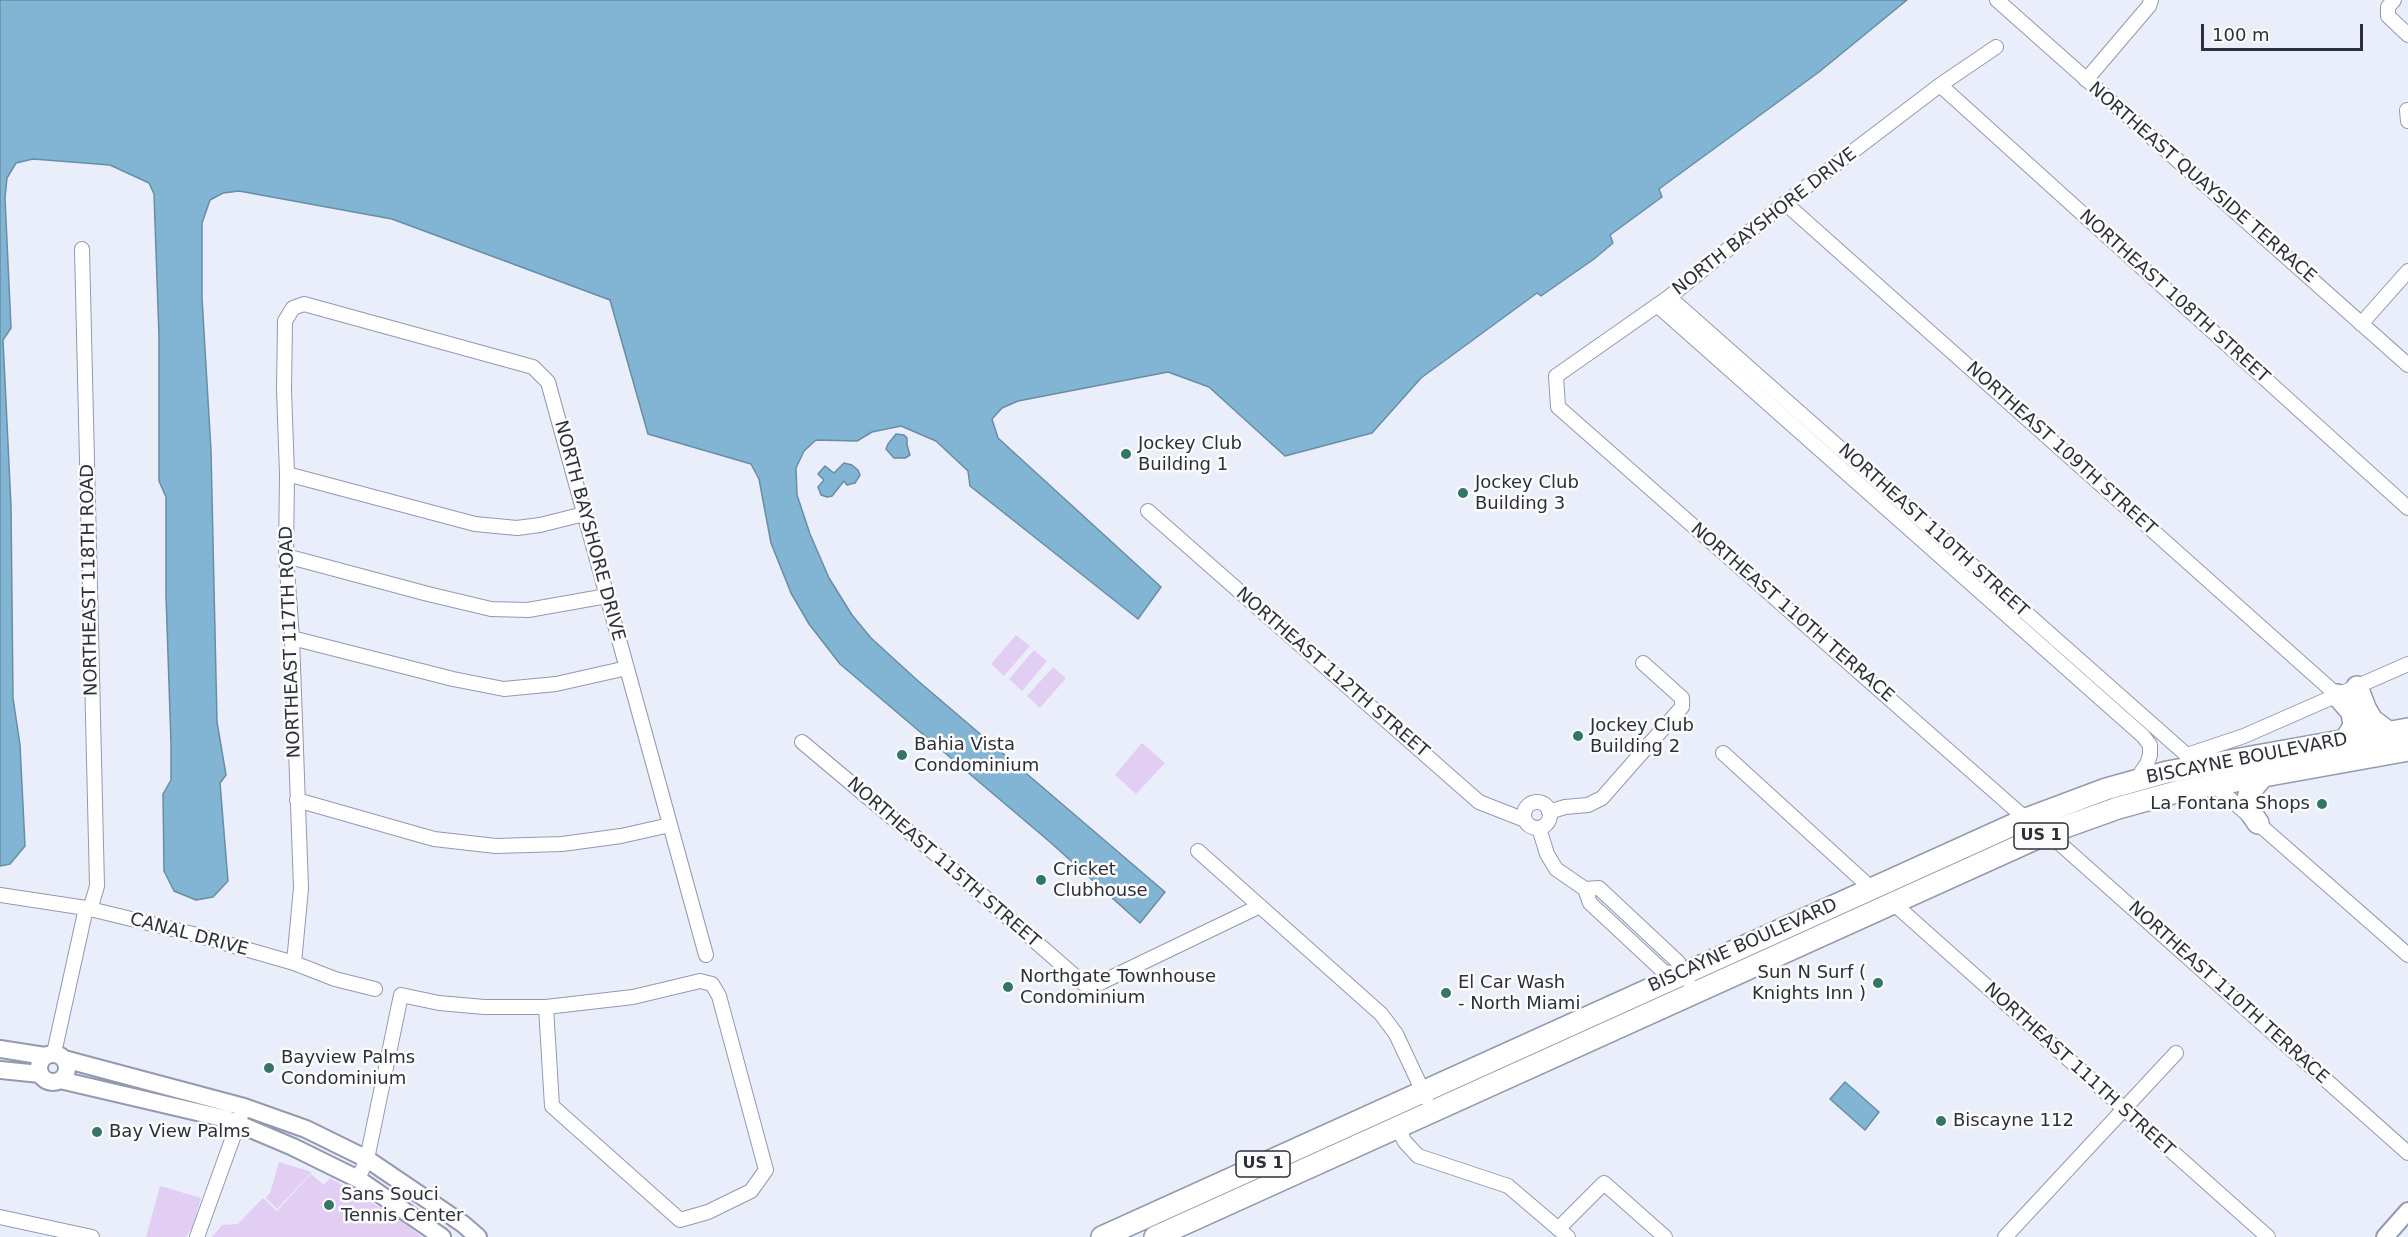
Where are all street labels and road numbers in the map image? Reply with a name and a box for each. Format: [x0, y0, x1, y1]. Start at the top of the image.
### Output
street label: NORTHEAST QUAYSIDE TERRACE [2084, 78, 2320, 288]
street label: NORTH BAYSHORE DRIVE [1669, 143, 1861, 301]
street label: NORTHEAST 108TH STREET [2074, 206, 2274, 388]
street label: NORTHEAST 109TH STREET [1961, 358, 2161, 540]
street label: NORTH BAYSHORE DRIVE [549, 418, 629, 644]
street label: NORTHEAST 110TH STREET [1833, 440, 2033, 622]
street label: NORTHEAST 118TH ROAD [77, 464, 103, 696]
street label: NORTHEAST 110TH TERRACE [1686, 519, 1898, 707]
street label: NORTHEAST 117TH ROAD [276, 526, 306, 758]
street label: NORTHEAST 112TH STREET [1231, 583, 1433, 763]
street label: BISCAYNE BOULEVARD [2144, 729, 2350, 789]
street label: NORTHEAST 115TH STREET [842, 773, 1044, 953]
road number: US 1 [2014, 823, 2068, 849]
street label: BISCAYNE BOULEVARD [1645, 894, 1841, 998]
street label: NORTHEAST 110TH TERRACE [2123, 897, 2333, 1089]
street label: CANAL DRIVE [127, 909, 251, 961]
street label: NORTHEAST 111TH STREET [1979, 979, 2179, 1161]
road number: US 1 [1236, 1151, 1290, 1177]

